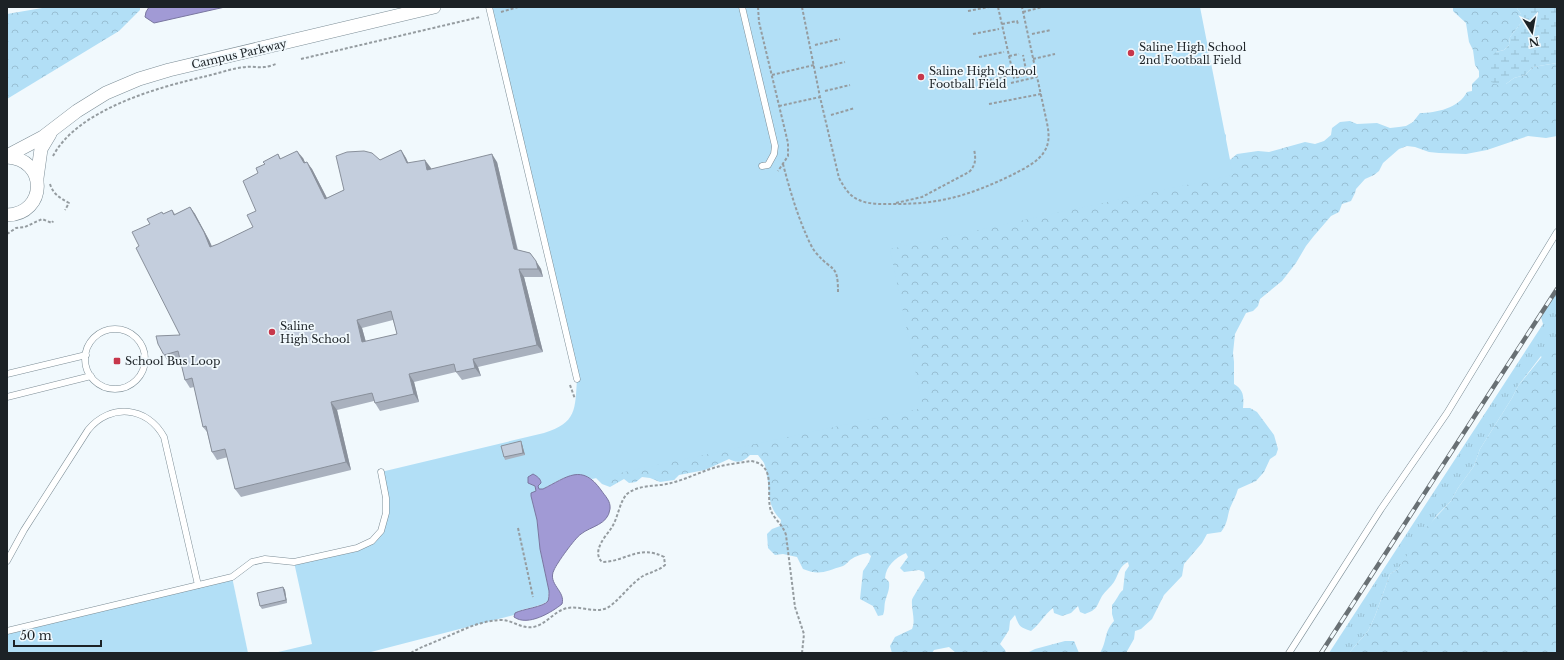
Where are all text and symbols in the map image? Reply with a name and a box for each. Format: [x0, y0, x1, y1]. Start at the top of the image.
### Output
north arrow [1512, 12, 1552, 52]
text: N [1527, 34, 1540, 50]
street label: Campus Parkway [190, 36, 288, 72]
place label: Saline High School 2nd Football Field [1139, 40, 1247, 67]
marker: Saline High School 2nd Football Field [1126, 48, 1136, 58]
place label: Saline High School Football Field [929, 64, 1037, 91]
marker: Saline High School Football Field [916, 72, 926, 82]
place label: Saline High School [280, 319, 350, 346]
marker: Saline High School [267, 327, 277, 337]
place label: School Bus Loop [125, 354, 220, 368]
marker: School Bus Loop [112, 356, 122, 366]
scale bar [14, 622, 101, 648]
text: 50 m [20, 628, 52, 643]

